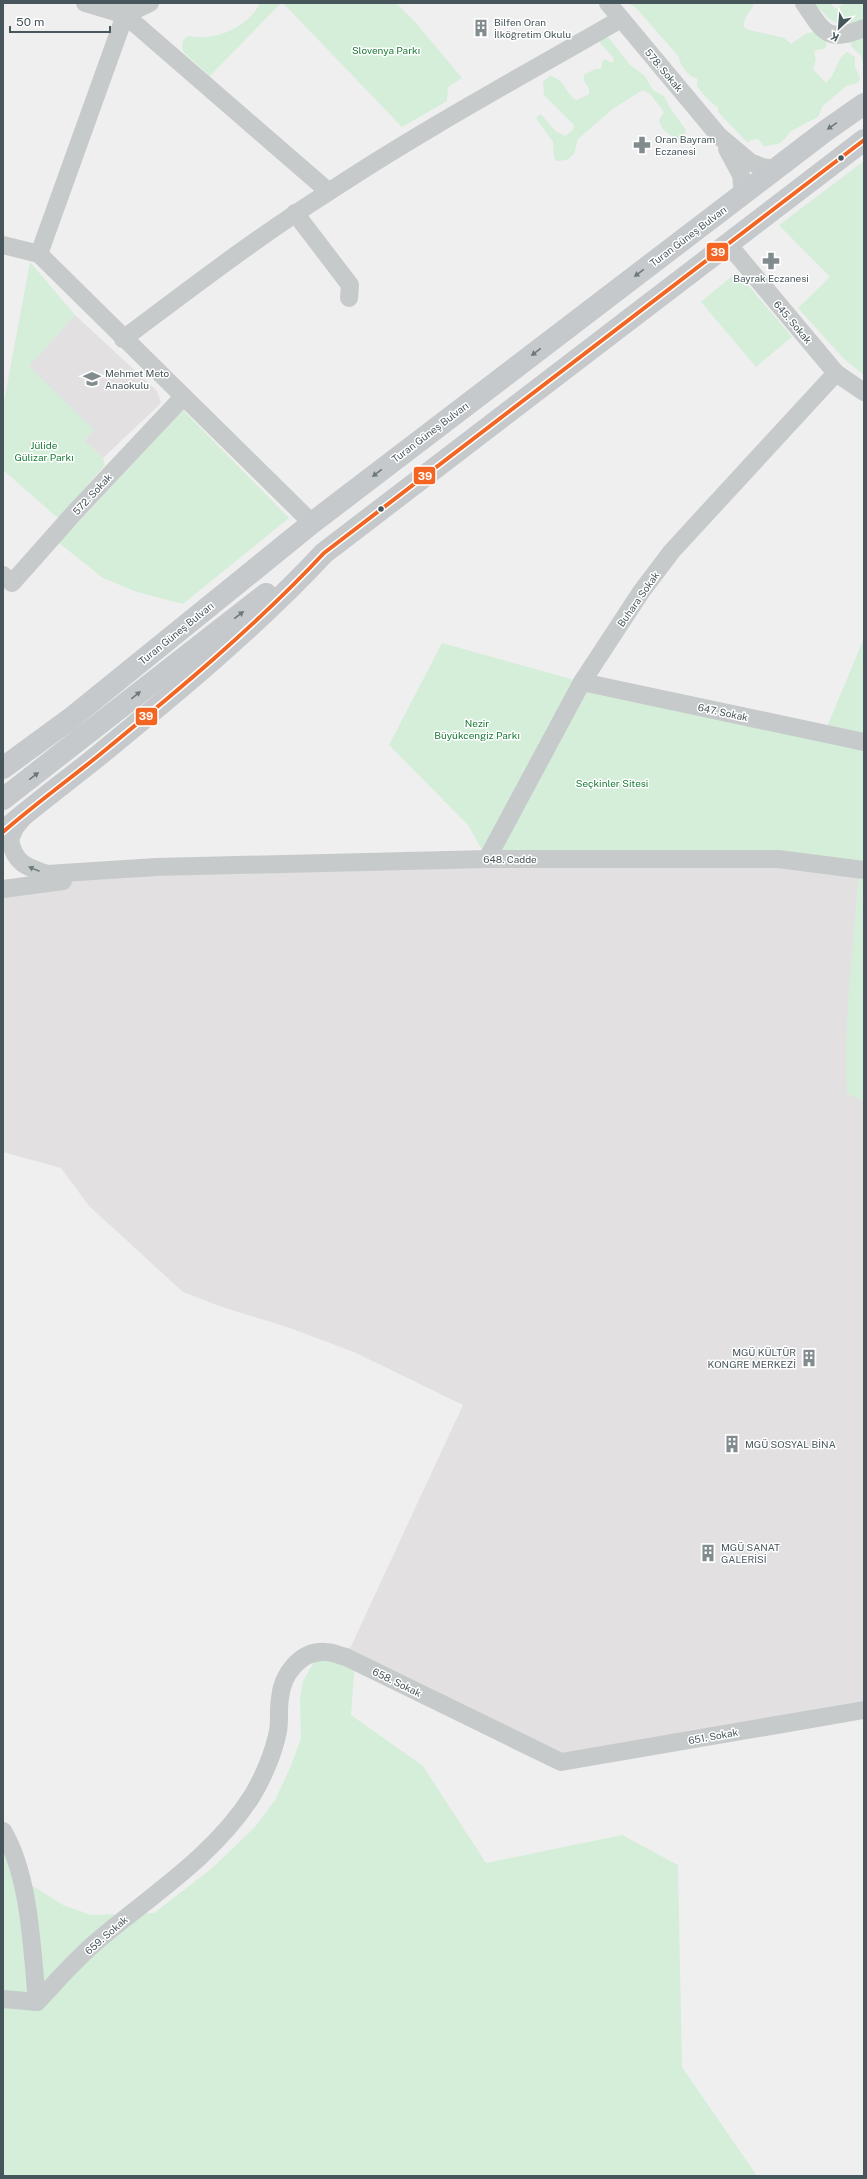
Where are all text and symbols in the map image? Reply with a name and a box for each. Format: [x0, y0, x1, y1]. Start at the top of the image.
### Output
scale bar [10, 8, 110, 34]
north arrow [819, 8, 859, 48]
text: 50 m [16, 15, 44, 29]
place label: Bilfen Oran İlköğretim Okulu [494, 16, 571, 40]
building icon: Bilfen Oran İlköğretim Okulu [471, 18, 491, 38]
text: K [828, 30, 841, 44]
park label: Slovenya Parkı [352, 44, 420, 56]
street label: 578. Sokak [643, 46, 686, 94]
one-way arrow [827, 122, 837, 130]
place label: Oran Bayram Eczanesi [655, 133, 715, 157]
pharmacy icon: Oran Bayram Eczanesi [632, 135, 652, 155]
unlabelled marker [836, 153, 846, 163]
street label: Turan Güneş Bulvarı [647, 203, 729, 269]
line badge: 39 [706, 242, 729, 262]
text: 39 [711, 246, 725, 258]
pharmacy icon: Bayrak Eczanesi [761, 251, 781, 271]
one-way arrow [634, 269, 645, 277]
place label: Bayrak Eczanesi [733, 272, 809, 284]
street label: 645. Sokak [772, 298, 815, 346]
one-way arrow [531, 347, 541, 355]
place label: Mehmet Meto Anaokulu [105, 367, 170, 391]
school or university icon: Mehmet Meto Anaokulu [82, 369, 102, 389]
street label: Turan Güneş Bulvarı [389, 399, 471, 465]
park label: Jülide Gülizar Parkı [14, 439, 74, 463]
line badge: 39 [413, 466, 436, 485]
one-way arrow [372, 469, 383, 477]
text: 39 [418, 470, 432, 482]
street label: 572. Sokak [70, 471, 114, 517]
unlabelled marker [376, 504, 386, 514]
street label: Buhara Sokak [615, 569, 662, 629]
street label: Turan Güneş Bulvarı [136, 599, 216, 667]
one-way arrow [233, 611, 244, 620]
one-way arrow [131, 691, 142, 700]
street label: 647. Sokak [697, 701, 750, 723]
line badge: 39 [135, 707, 158, 726]
text: 39 [139, 710, 153, 722]
park label: Nezir Büyükcengiz Parkı [434, 717, 520, 741]
one-way arrow [29, 772, 40, 780]
park label: Seçkinler Sitesi [576, 777, 648, 789]
street label: 648. Cadde [483, 853, 537, 865]
one-way arrow [28, 866, 40, 872]
place label: MGÜ KÜLTÜR KONGRE MERKEZİ [707, 1346, 796, 1370]
building icon: MGÜ KÜLTÜR KONGRE MERKEZİ [799, 1348, 819, 1368]
building icon: MGÜ SOSYAL BİNA [722, 1434, 742, 1454]
place label: MGÜ SOSYAL BİNA [745, 1438, 836, 1450]
place label: MGÜ SANAT GALERİSİ [721, 1541, 780, 1565]
building icon: MGÜ SANAT GALERİSİ [698, 1543, 718, 1563]
street label: 658. Sokak [371, 1665, 424, 1699]
street label: 651. Sokak [687, 1726, 739, 1746]
street label: 659. Sokak [82, 1913, 130, 1957]

